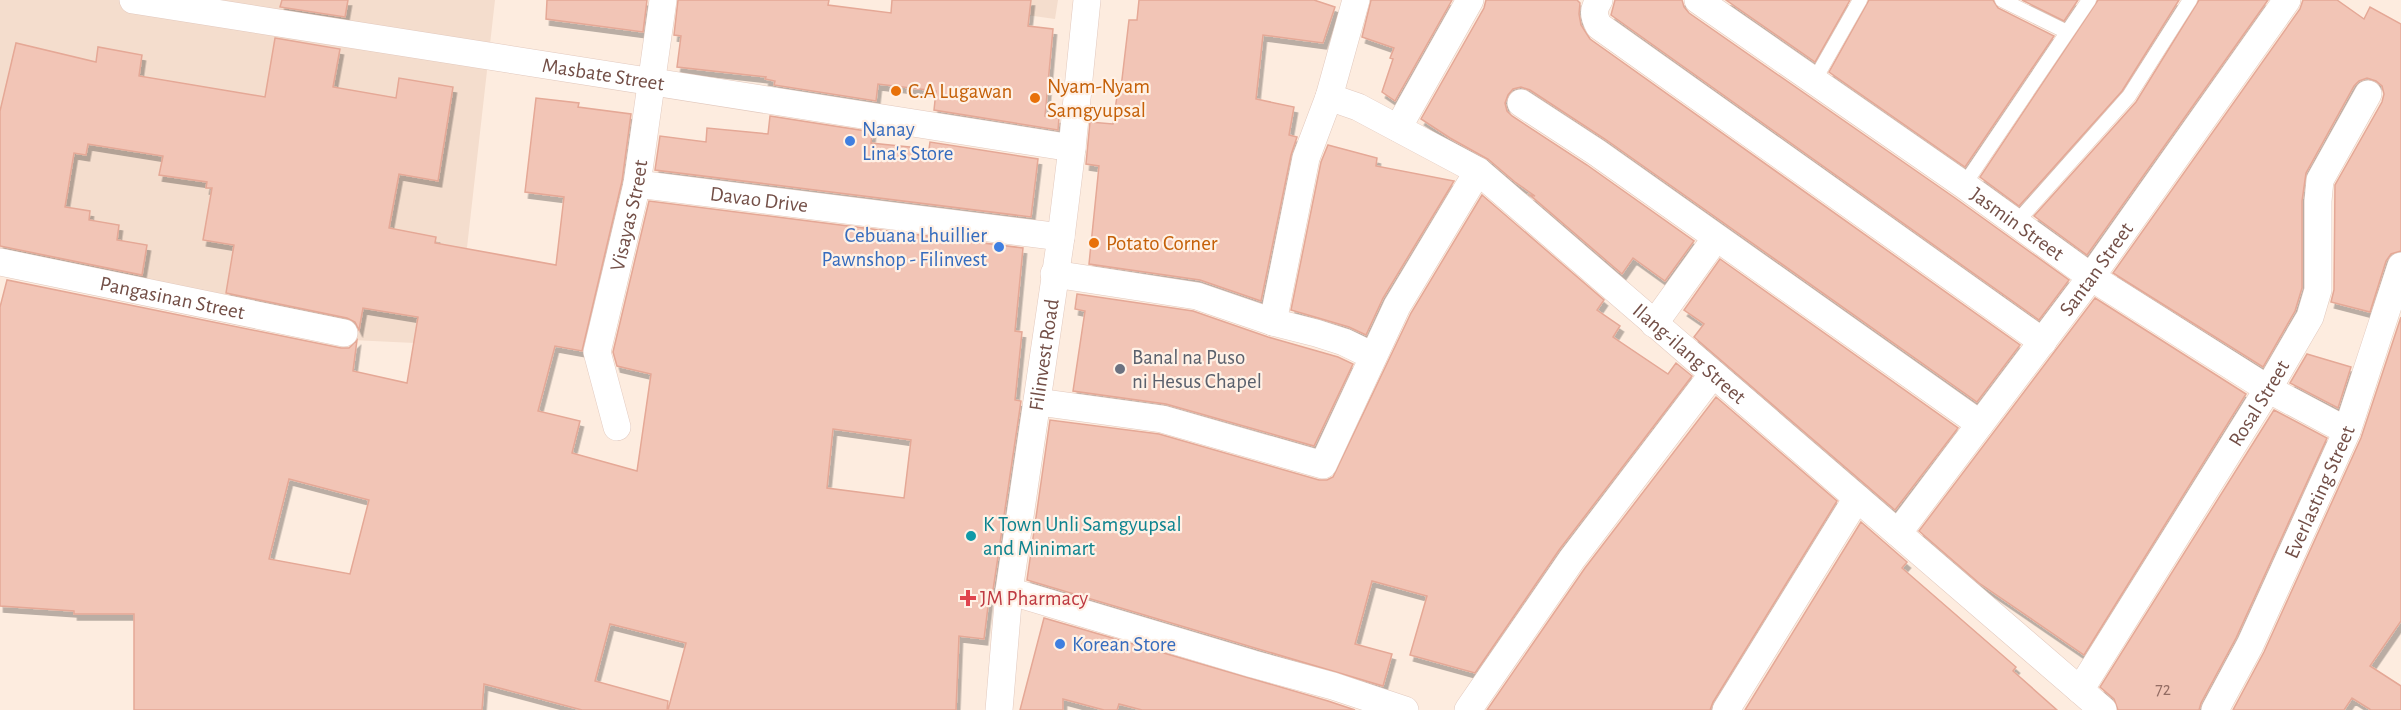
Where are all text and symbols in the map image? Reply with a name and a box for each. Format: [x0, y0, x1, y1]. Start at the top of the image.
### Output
street label: Masbate Street [541, 54, 666, 94]
place label: Nyam-Nyam Samgyupsal [1047, 76, 1150, 121]
place label: C.A Lugawan [908, 81, 1012, 102]
marker: C.A Lugawan [889, 84, 903, 98]
marker: Nyam-Nyam Samgyupsal [1028, 91, 1042, 105]
place label: Nanay Lina's Store [862, 119, 953, 164]
marker: Nanay Lina's Store [843, 134, 857, 148]
street label: Visayas Street [606, 158, 651, 273]
street label: Davao Drive [709, 183, 809, 216]
street label: Jasmin Street [1967, 183, 2068, 264]
street label: Santan Street [2055, 218, 2137, 320]
place label: Cebuana Lhuillier Pawnshop - Filinvest [821, 225, 987, 270]
place label: Potato Corner [1106, 233, 1218, 254]
marker: Potato Corner [1087, 236, 1101, 250]
marker: Cebuana Lhuillier Pawnshop - Filinvest [992, 240, 1006, 254]
street label: Pangasinan Street [98, 272, 247, 323]
street label: Filinvest Road [1025, 297, 1062, 412]
street label: Ilang-ilang Street [1629, 299, 1750, 408]
place label: Banal na Puso ni Hesus Chapel [1132, 347, 1262, 392]
street label: Rosal Street [2225, 356, 2293, 450]
marker: Banal na Puso ni Hesus Chapel [1113, 362, 1127, 376]
street label: Everlasting Street [2280, 423, 2359, 561]
place label: K Town Unli Samgyupsal and Minimart [983, 514, 1182, 559]
marker: K Town Unli Samgyupsal and Minimart [964, 529, 978, 543]
place label: JM Pharmacy [980, 588, 1088, 609]
marker: JM Pharmacy [961, 591, 975, 605]
place label: Korean Store [1072, 634, 1176, 655]
marker: Korean Store [1053, 637, 1067, 651]
house number: 72 [2155, 681, 2171, 699]

